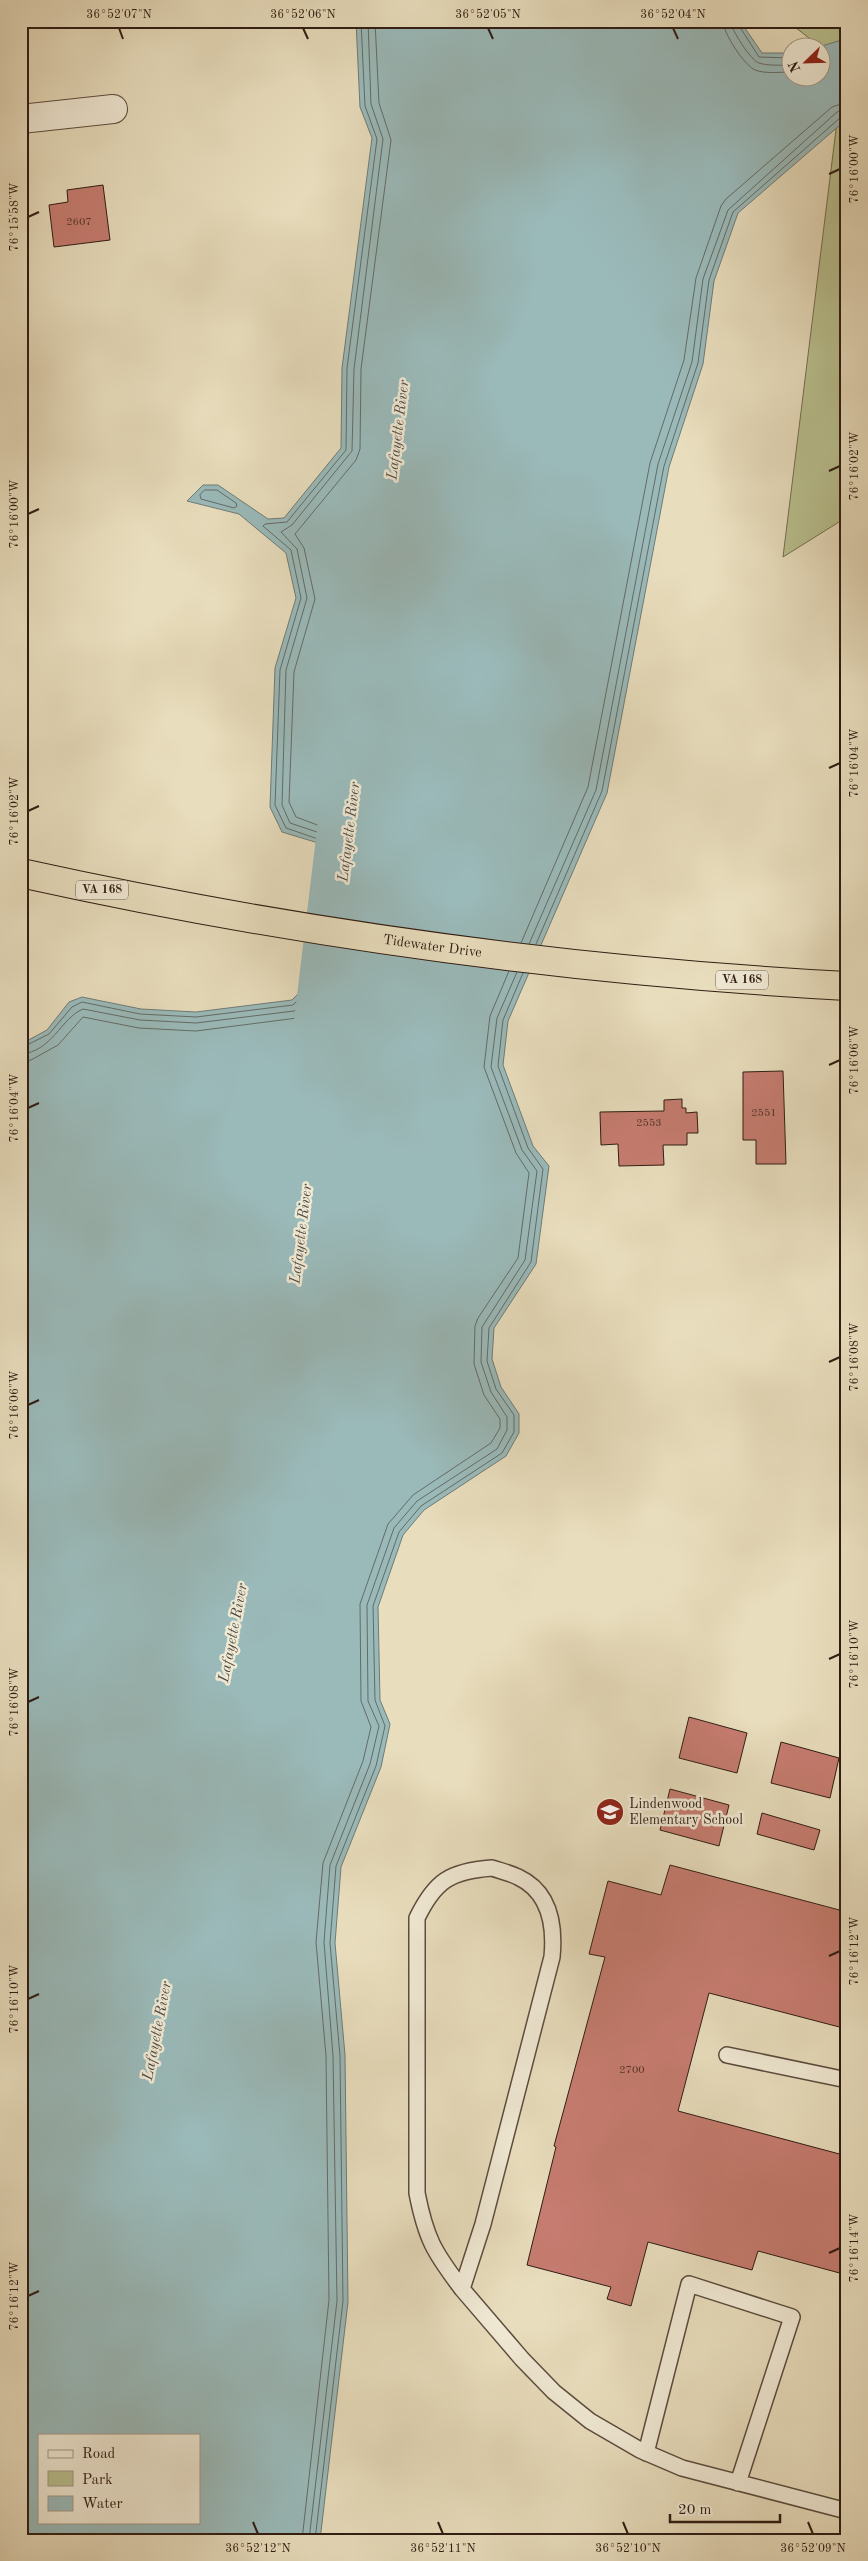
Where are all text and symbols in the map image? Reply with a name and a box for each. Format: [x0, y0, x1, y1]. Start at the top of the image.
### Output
text: 36°52'07"N [86, 8, 152, 21]
text: 36°52'06"N [270, 8, 336, 21]
text: 36°52'05"N [455, 8, 521, 21]
text: 36°52'04"N [640, 8, 706, 21]
north arrow [780, 38, 830, 88]
text: N [786, 59, 803, 74]
text: 76°16'00"W [849, 134, 861, 204]
text: 76°15'58"W [8, 182, 21, 252]
house number: 2607 [66, 217, 92, 228]
water label: Lafayette River [385, 379, 413, 482]
text: 76°16'02"W [849, 431, 861, 501]
text: 76°16'00"W [9, 479, 21, 549]
text: 76°16'04"W [849, 728, 861, 798]
text: 76°16'02"W [9, 776, 21, 846]
water label: Lafayette River [336, 781, 364, 884]
road number: VA 168 [76, 880, 128, 900]
street label: Tidewater Drive [382, 933, 483, 960]
road number: VA 168 [716, 970, 768, 990]
text: 76°16'06"W [849, 1025, 861, 1095]
text: 76°16'04"W [9, 1073, 21, 1143]
house number: 2551 [751, 1108, 777, 1119]
house number: 2553 [636, 1118, 662, 1129]
water label: Lafayette River [288, 1183, 316, 1286]
text: 76°16'08"W [849, 1322, 861, 1392]
text: 76°16'06"W [9, 1370, 21, 1440]
water label: Lafayette River [217, 1582, 251, 1685]
text: 76°16'10"W [849, 1619, 861, 1689]
text: 76°16'08"W [9, 1667, 21, 1737]
school or university icon: Lindenwood Elementary School [595, 1797, 625, 1827]
place label: Lindenwood Elementary School [629, 1797, 743, 1827]
text: 76°16'12"W [849, 1916, 861, 1986]
text: 76°16'10"W [9, 1964, 21, 2034]
water label: Lafayette River [141, 1980, 175, 2083]
house number: 2700 [619, 2065, 645, 2076]
text: 76°16'14"W [849, 2213, 861, 2283]
text: 76°16'12"W [9, 2261, 21, 2331]
legend [38, 2434, 200, 2524]
text: Road [82, 2447, 116, 2462]
text: Park [82, 2473, 113, 2488]
scale bar [670, 2491, 780, 2523]
text: Water [82, 2497, 123, 2512]
text: 20 m [678, 2503, 712, 2518]
text: 36°52'12"N [225, 2542, 291, 2555]
text: 36°52'11"N [410, 2542, 476, 2555]
text: 36°52'10"N [595, 2542, 661, 2555]
text: 36°52'09"N [780, 2542, 846, 2555]

